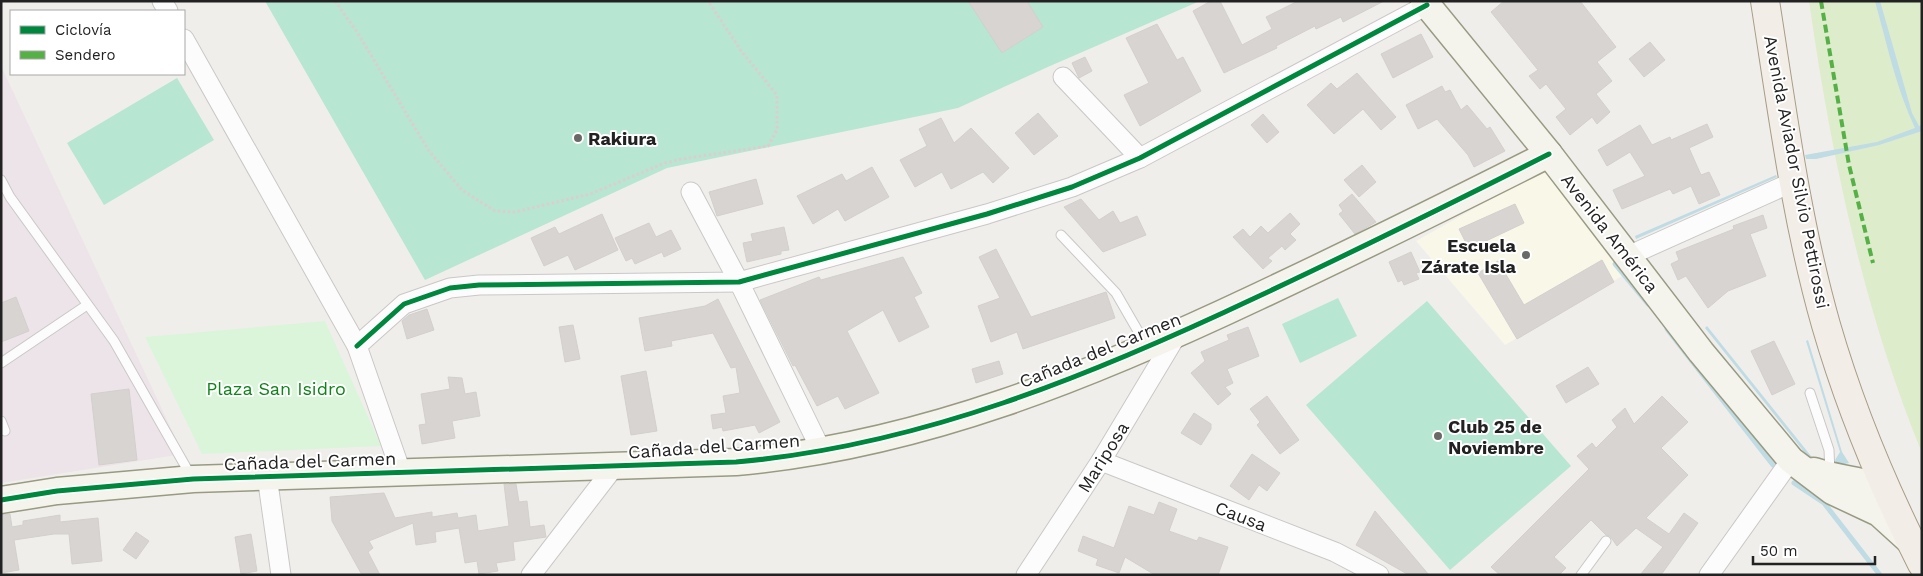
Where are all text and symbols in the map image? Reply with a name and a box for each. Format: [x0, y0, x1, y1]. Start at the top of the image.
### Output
legend [10, 10, 185, 75]
text: Ciclovía [55, 21, 112, 39]
street label: Avenida Aviador Silvio Pettirossi [1760, 34, 1834, 310]
text: Sendero [55, 46, 116, 64]
place label: Rakiura [588, 128, 657, 149]
marker: Rakiura [572, 132, 584, 144]
street label: Avenida América [1557, 169, 1663, 297]
place label: Escuela Zárate Isla [1421, 235, 1517, 277]
marker: Escuela Zárate Isla [1520, 249, 1532, 261]
street label: Cañada del Carmen [1016, 308, 1184, 392]
park label: Plaza San Isidro [206, 378, 346, 399]
place label: Club 25 de Noviembre [1448, 416, 1544, 458]
street label: Mariposa [1073, 418, 1133, 496]
street label: Cañada del Carmen [627, 430, 801, 462]
marker: Club 25 de Noviembre [1432, 430, 1444, 442]
street label: Cañada del Carmen [224, 447, 396, 475]
street label: Causa [1212, 497, 1270, 535]
scale bar [1753, 534, 1876, 566]
text: 50 m [1760, 542, 1797, 560]

